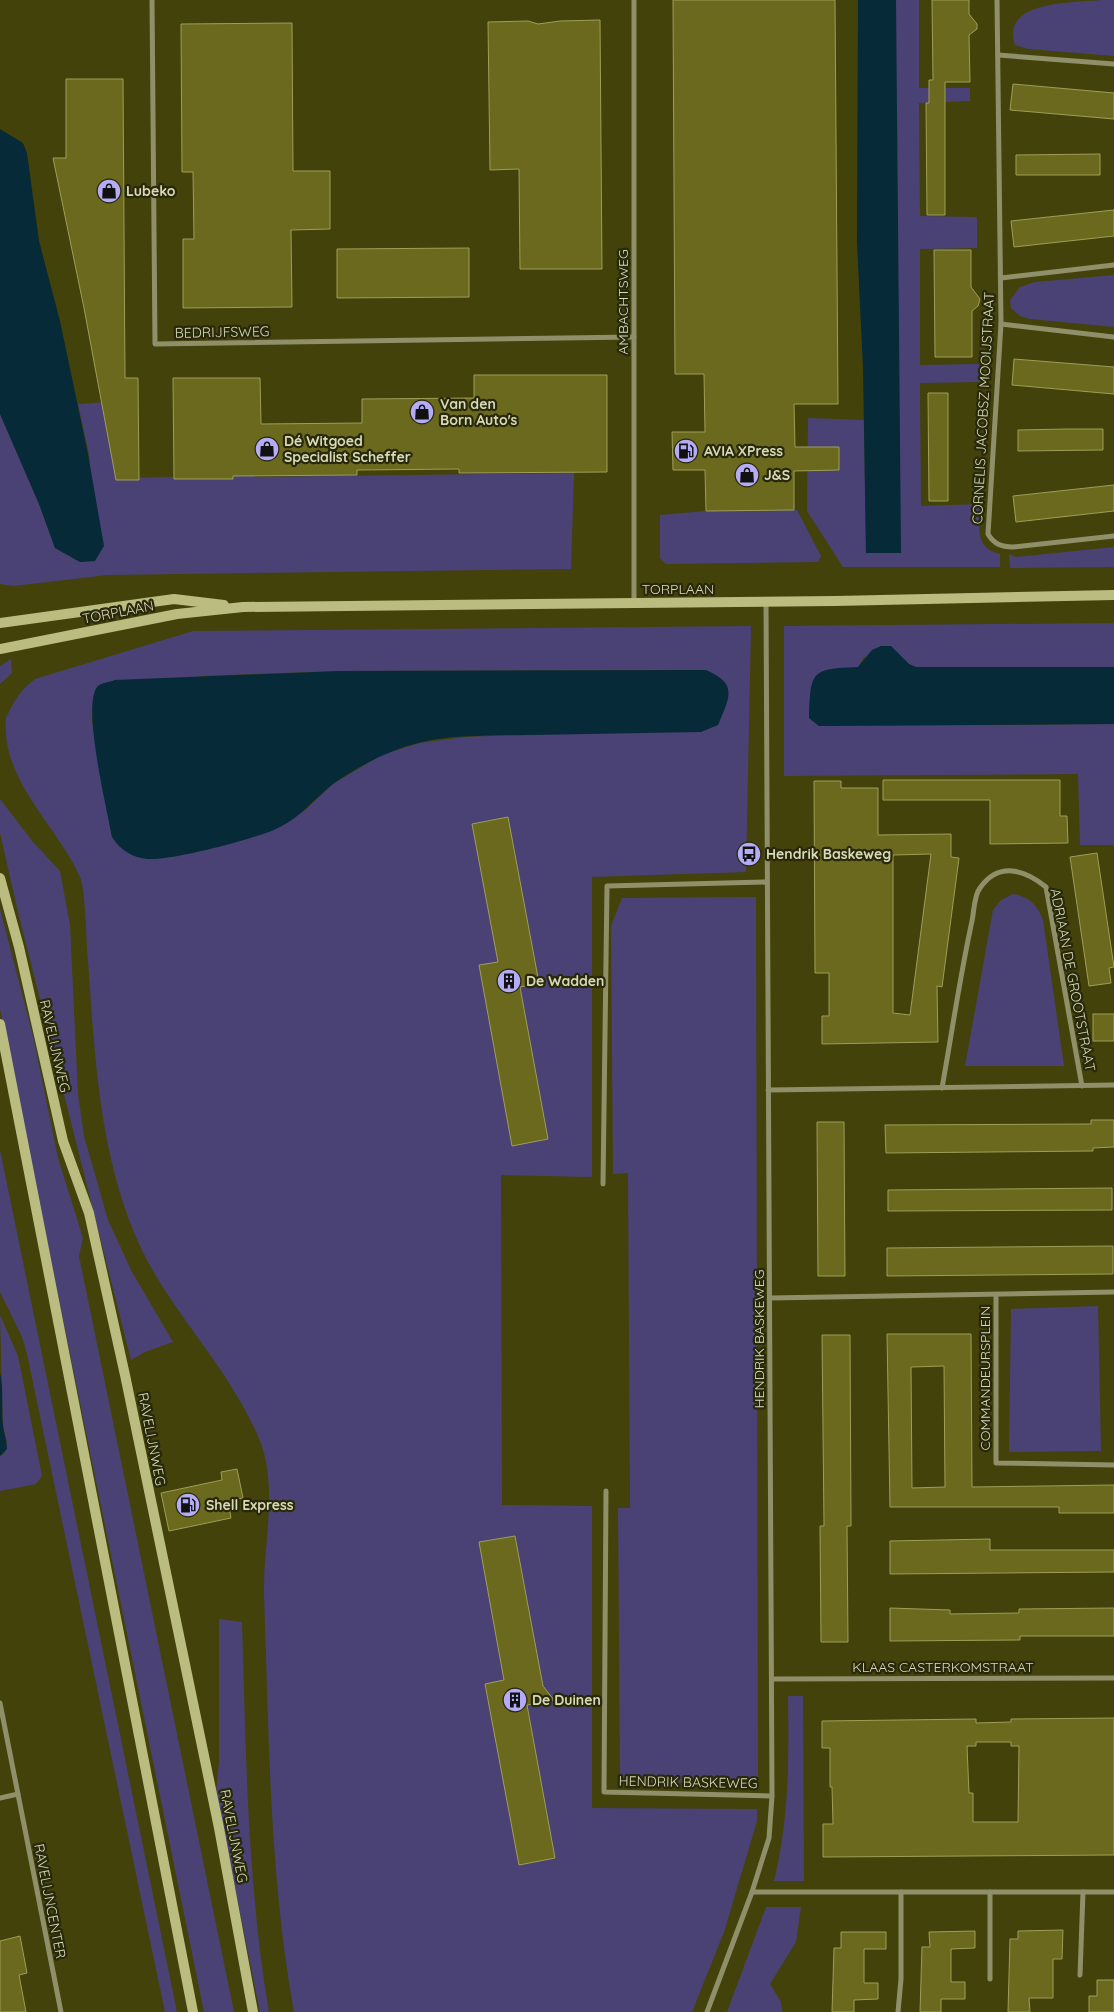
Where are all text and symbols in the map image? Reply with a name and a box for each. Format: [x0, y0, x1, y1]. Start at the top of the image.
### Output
shop icon: Lubeko [96, 178, 122, 204]
place label: Lubeko [126, 182, 176, 200]
street label: AMBACHTSWEG [614, 249, 632, 355]
street label: CORNELIS JACOBSZ MOOIJSTRAAT [968, 291, 998, 525]
street label: BEDRIJFSWEG [174, 322, 270, 342]
place label: Van den Born Auto's [440, 395, 518, 429]
shop icon: Van den Born Auto's [409, 399, 435, 425]
place label: Dé Witgoed Specialist Scheffer [284, 432, 411, 466]
shop icon: Dé Witgoed Specialist Scheffer [254, 436, 280, 462]
fuel station icon: AVIA XPress [673, 438, 699, 464]
place label: AVIA XPress [704, 442, 783, 460]
shop icon: J&S [734, 462, 760, 488]
place label: J&S [764, 466, 790, 484]
street label: TORPLAAN [642, 580, 714, 598]
street label: TORPLAAN [81, 596, 155, 628]
bus stop icon: Hendrik Baskeweg [736, 841, 762, 867]
place label: Hendrik Baskeweg [766, 845, 891, 863]
street label: ADRIAAN DE GROOTSTRAAT [1046, 887, 1100, 1073]
building icon: De Wadden [496, 968, 522, 994]
place label: De Wadden [526, 972, 604, 990]
street label: RAVELIJNWEG [36, 998, 74, 1094]
street label: HENDRIK BASKEWEG [750, 1269, 768, 1409]
street label: COMMANDEURSPLEIN [976, 1306, 994, 1450]
street label: RAVELIJNWEG [134, 1391, 170, 1487]
fuel station icon: Shell Express [175, 1492, 201, 1518]
place label: Shell Express [206, 1496, 294, 1514]
street label: KLAAS CASTERKOMSTRAAT [852, 1658, 1034, 1676]
building icon: De Duinen [502, 1687, 528, 1713]
place label: De Duinen [532, 1691, 601, 1709]
street label: HENDRIK BASKEWEG [618, 1772, 758, 1792]
street label: RAVELIJNWEG [216, 1788, 252, 1884]
street label: RAVELIJNCENTER [30, 1842, 70, 1960]

